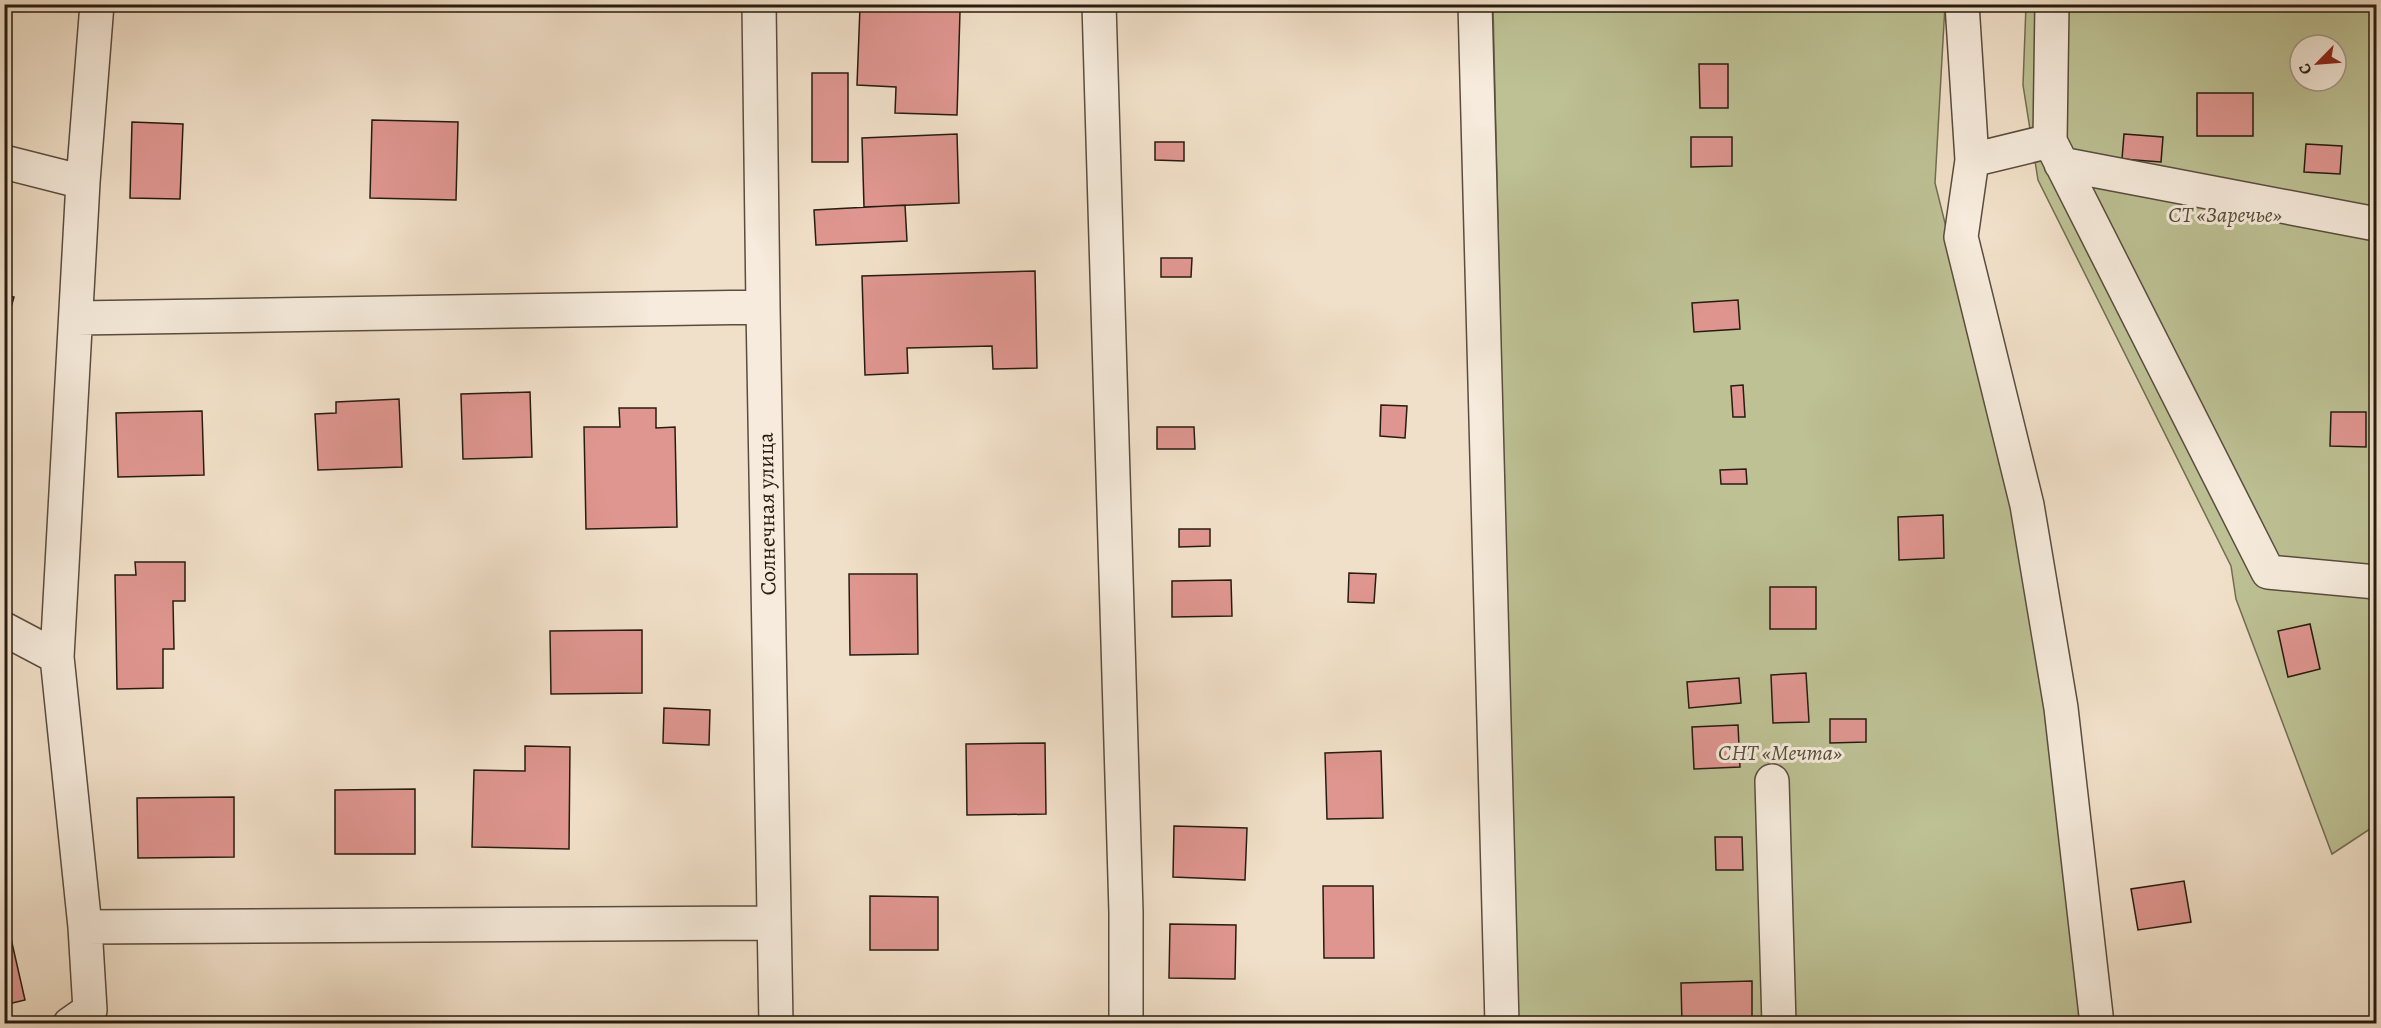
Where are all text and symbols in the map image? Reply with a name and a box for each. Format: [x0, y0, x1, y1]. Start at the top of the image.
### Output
north arrow [2288, 33, 2348, 93]
text: С [2293, 60, 2317, 78]
park label: СТ «Заречье» [2168, 200, 2282, 230]
street label: Солнечная улица [751, 431, 783, 596]
park label: СНТ «Мечта» [1718, 738, 1842, 768]

